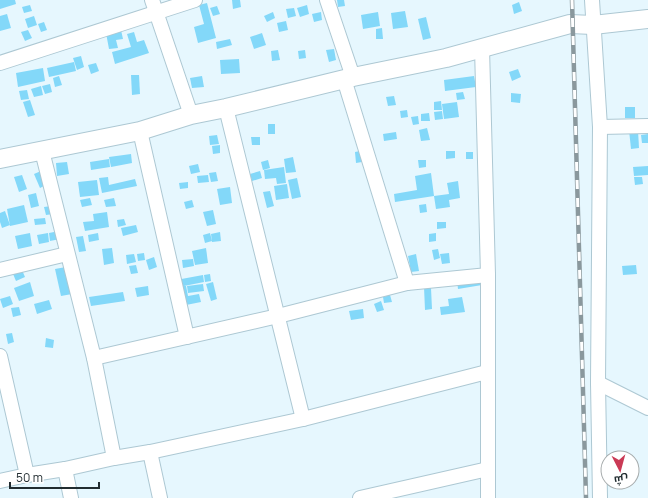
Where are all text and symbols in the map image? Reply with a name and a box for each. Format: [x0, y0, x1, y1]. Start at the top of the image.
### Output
north arrow [600, 450, 640, 490]
scale bar [10, 464, 99, 490]
text: 50 m [16, 469, 43, 486]
text: ش [613, 472, 629, 489]

